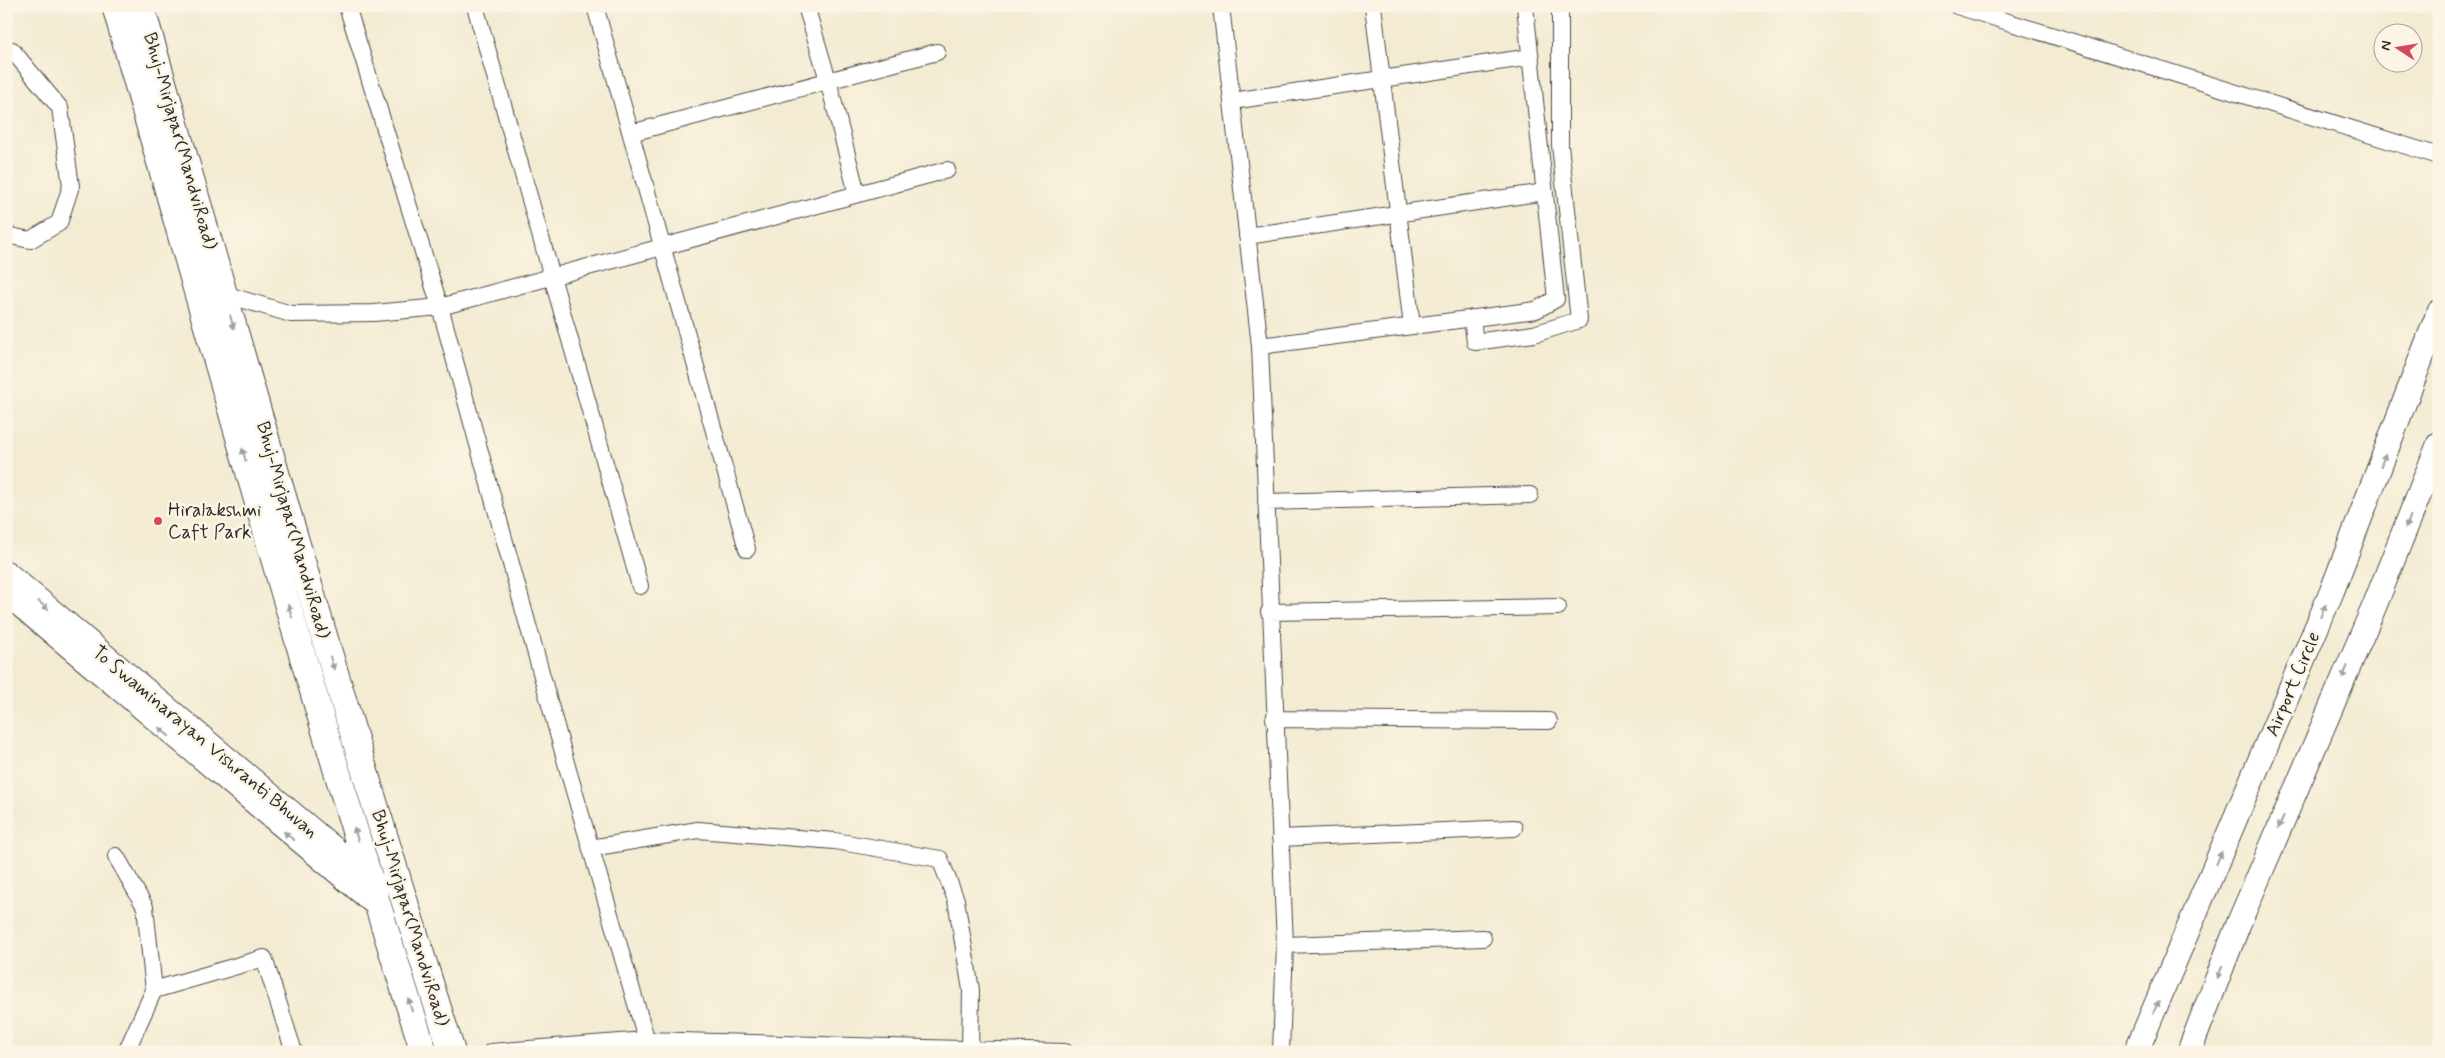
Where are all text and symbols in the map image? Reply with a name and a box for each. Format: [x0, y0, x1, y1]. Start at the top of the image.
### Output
north arrow [2372, 22, 2422, 72]
street label: Bhuj-Mirjapar(MandviRoad) [136, 29, 223, 253]
text: N [2376, 39, 2396, 52]
one-way arrow [228, 315, 236, 330]
street label: Bhuj-Mirjapar(MandviRoad) [249, 418, 336, 642]
one-way arrow [239, 447, 247, 462]
one-way arrow [2379, 452, 2387, 467]
place label: Hiralakshmi Caft Park [168, 498, 261, 545]
marker: Hiralakshmi Caft Park [152, 515, 164, 527]
one-way arrow [2403, 515, 2411, 529]
one-way arrow [37, 599, 50, 610]
one-way arrow [285, 603, 293, 618]
one-way arrow [2320, 604, 2328, 618]
street label: Airport Circle [2260, 628, 2326, 740]
street label: To Swaminarayan Vishranti Bhuvan [86, 640, 323, 845]
one-way arrow [328, 655, 336, 670]
one-way arrow [2341, 665, 2349, 679]
one-way arrow [158, 727, 170, 738]
street label: Bhuj-Mirjapar(MandviRoad) [364, 807, 455, 1030]
one-way arrow [2277, 815, 2285, 829]
one-way arrow [351, 826, 359, 841]
one-way arrow [282, 831, 295, 842]
one-way arrow [2216, 851, 2224, 865]
one-way arrow [2216, 965, 2224, 980]
one-way arrow [405, 998, 413, 1013]
one-way arrow [2152, 1000, 2160, 1014]

